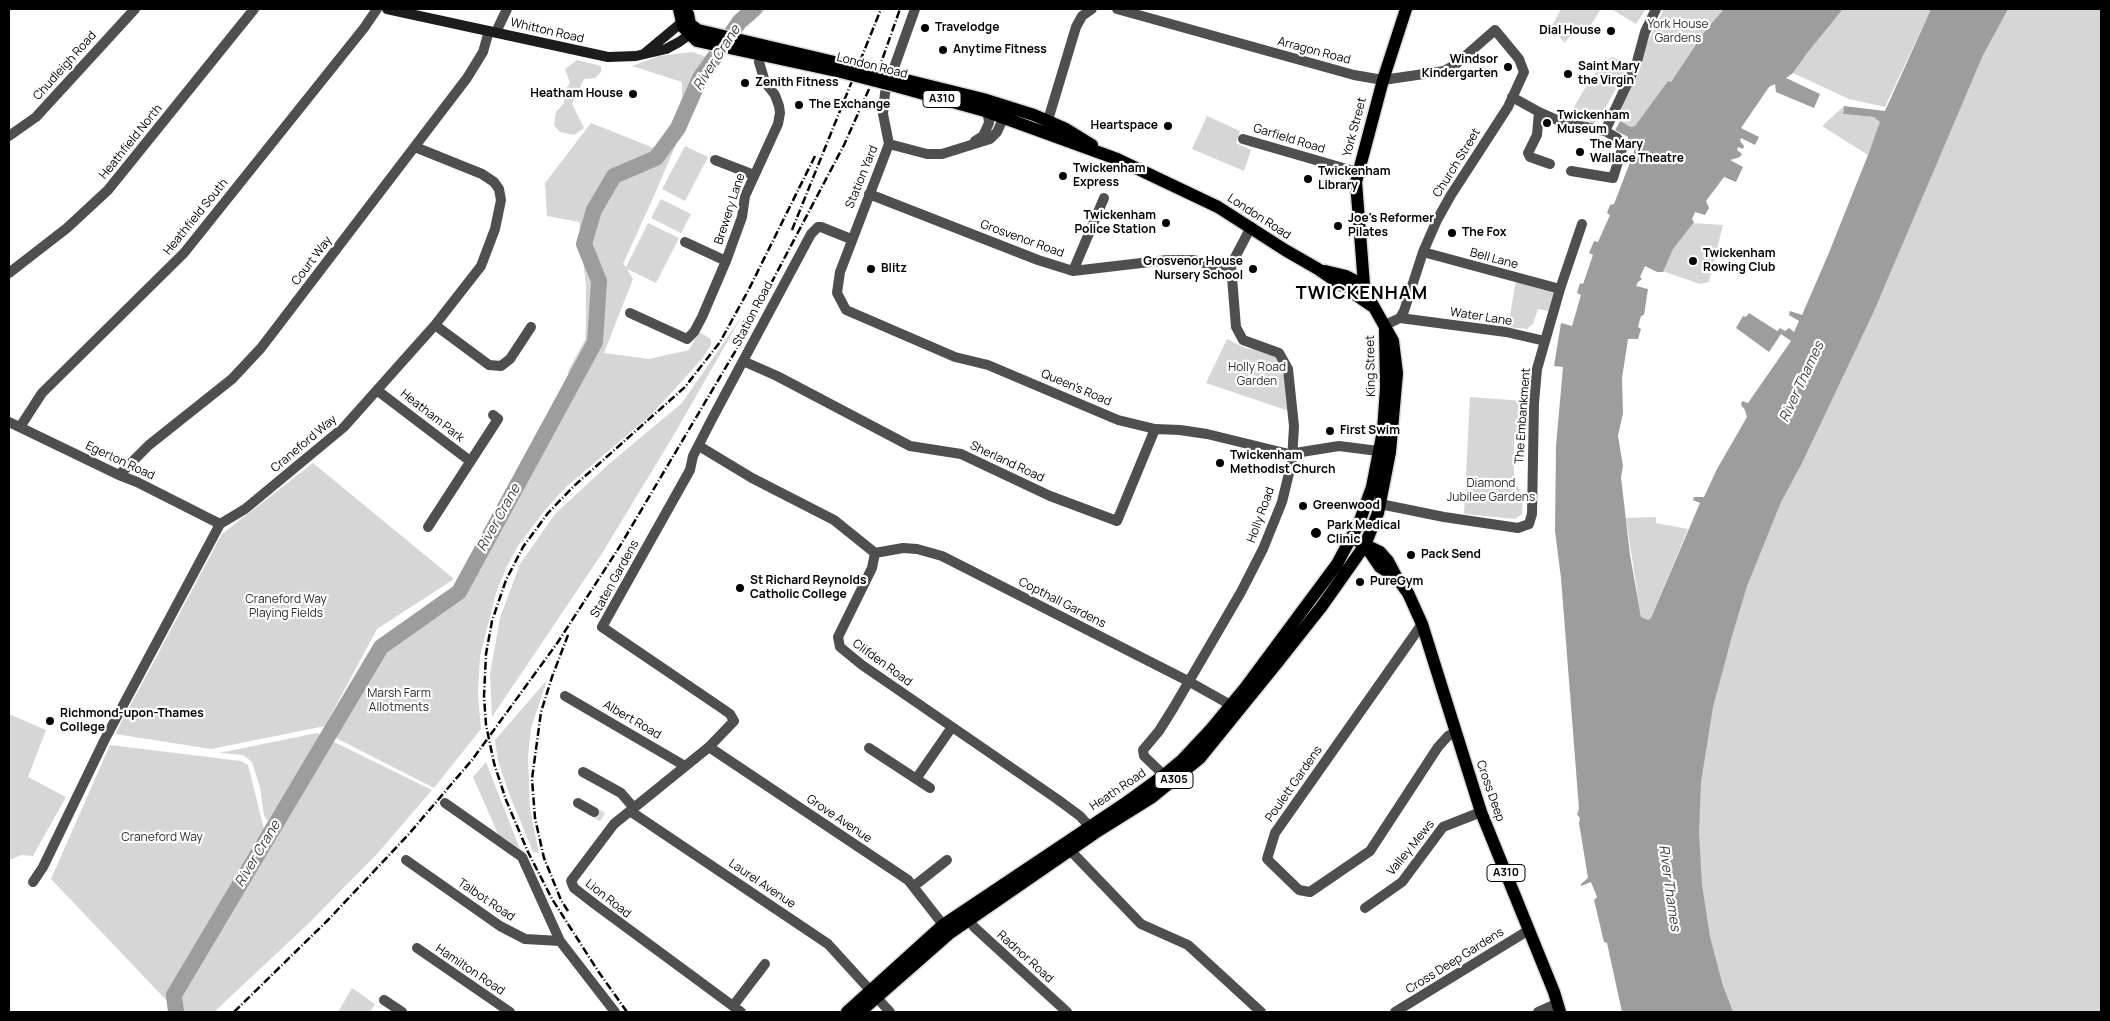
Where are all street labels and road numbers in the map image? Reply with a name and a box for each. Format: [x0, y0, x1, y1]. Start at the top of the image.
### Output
street label: Whitton Road [509, 16, 585, 46]
street label: Chudleigh Road [30, 29, 100, 103]
street label: Arragon Road [1276, 34, 1352, 68]
street label: London Road [835, 50, 909, 82]
road number: A310 [923, 90, 961, 108]
street label: York Street [1340, 96, 1370, 158]
street label: Heathfield North [97, 102, 165, 182]
street label: Garfield Road [1251, 121, 1327, 157]
street label: Church Street [1430, 126, 1484, 200]
street label: Station Yard [843, 143, 881, 211]
street label: Brewery Lane [712, 171, 748, 247]
street label: Heathfield South [161, 176, 231, 258]
street label: London Road [1225, 191, 1293, 243]
street label: Grosvenor Road [978, 217, 1066, 261]
street label: Court Way [289, 234, 335, 288]
street label: Bell Lane [1468, 246, 1520, 272]
street label: Station Road [730, 279, 776, 349]
street label: Water Lane [1449, 305, 1513, 329]
street label: King Street [1363, 335, 1379, 397]
street label: Queen's Road [1039, 367, 1113, 409]
street label: The Embankment [1512, 367, 1534, 465]
street label: Heatham Park [397, 387, 467, 445]
street label: Craneford Way [268, 412, 340, 476]
street label: Sherland Road [968, 438, 1046, 486]
street label: Egerton Road [83, 439, 157, 483]
street label: Holly Road [1244, 485, 1278, 545]
street label: Staten Gardens [588, 538, 642, 620]
street label: Copthall Gardens [1016, 575, 1108, 631]
street label: Clifden Road [849, 637, 915, 689]
street label: Albert Road [600, 698, 664, 742]
street label: Poulett Gardens [1263, 743, 1325, 825]
street label: Cross Deep [1473, 758, 1507, 824]
street label: Heath Road [1087, 766, 1149, 814]
road number: A305 [1155, 772, 1193, 788]
street label: Grove Avenue [804, 792, 874, 846]
street label: Valley Mews [1384, 818, 1438, 878]
street label: Laurel Avenue [726, 856, 798, 912]
road number: A310 [1487, 864, 1525, 881]
street label: Talbot Road [455, 876, 517, 924]
street label: Lion Road [582, 877, 634, 921]
street label: Cross Deep Gardens [1403, 925, 1507, 997]
street label: Radnor Road [994, 928, 1056, 986]
street label: Hamilton Road [433, 942, 507, 998]

